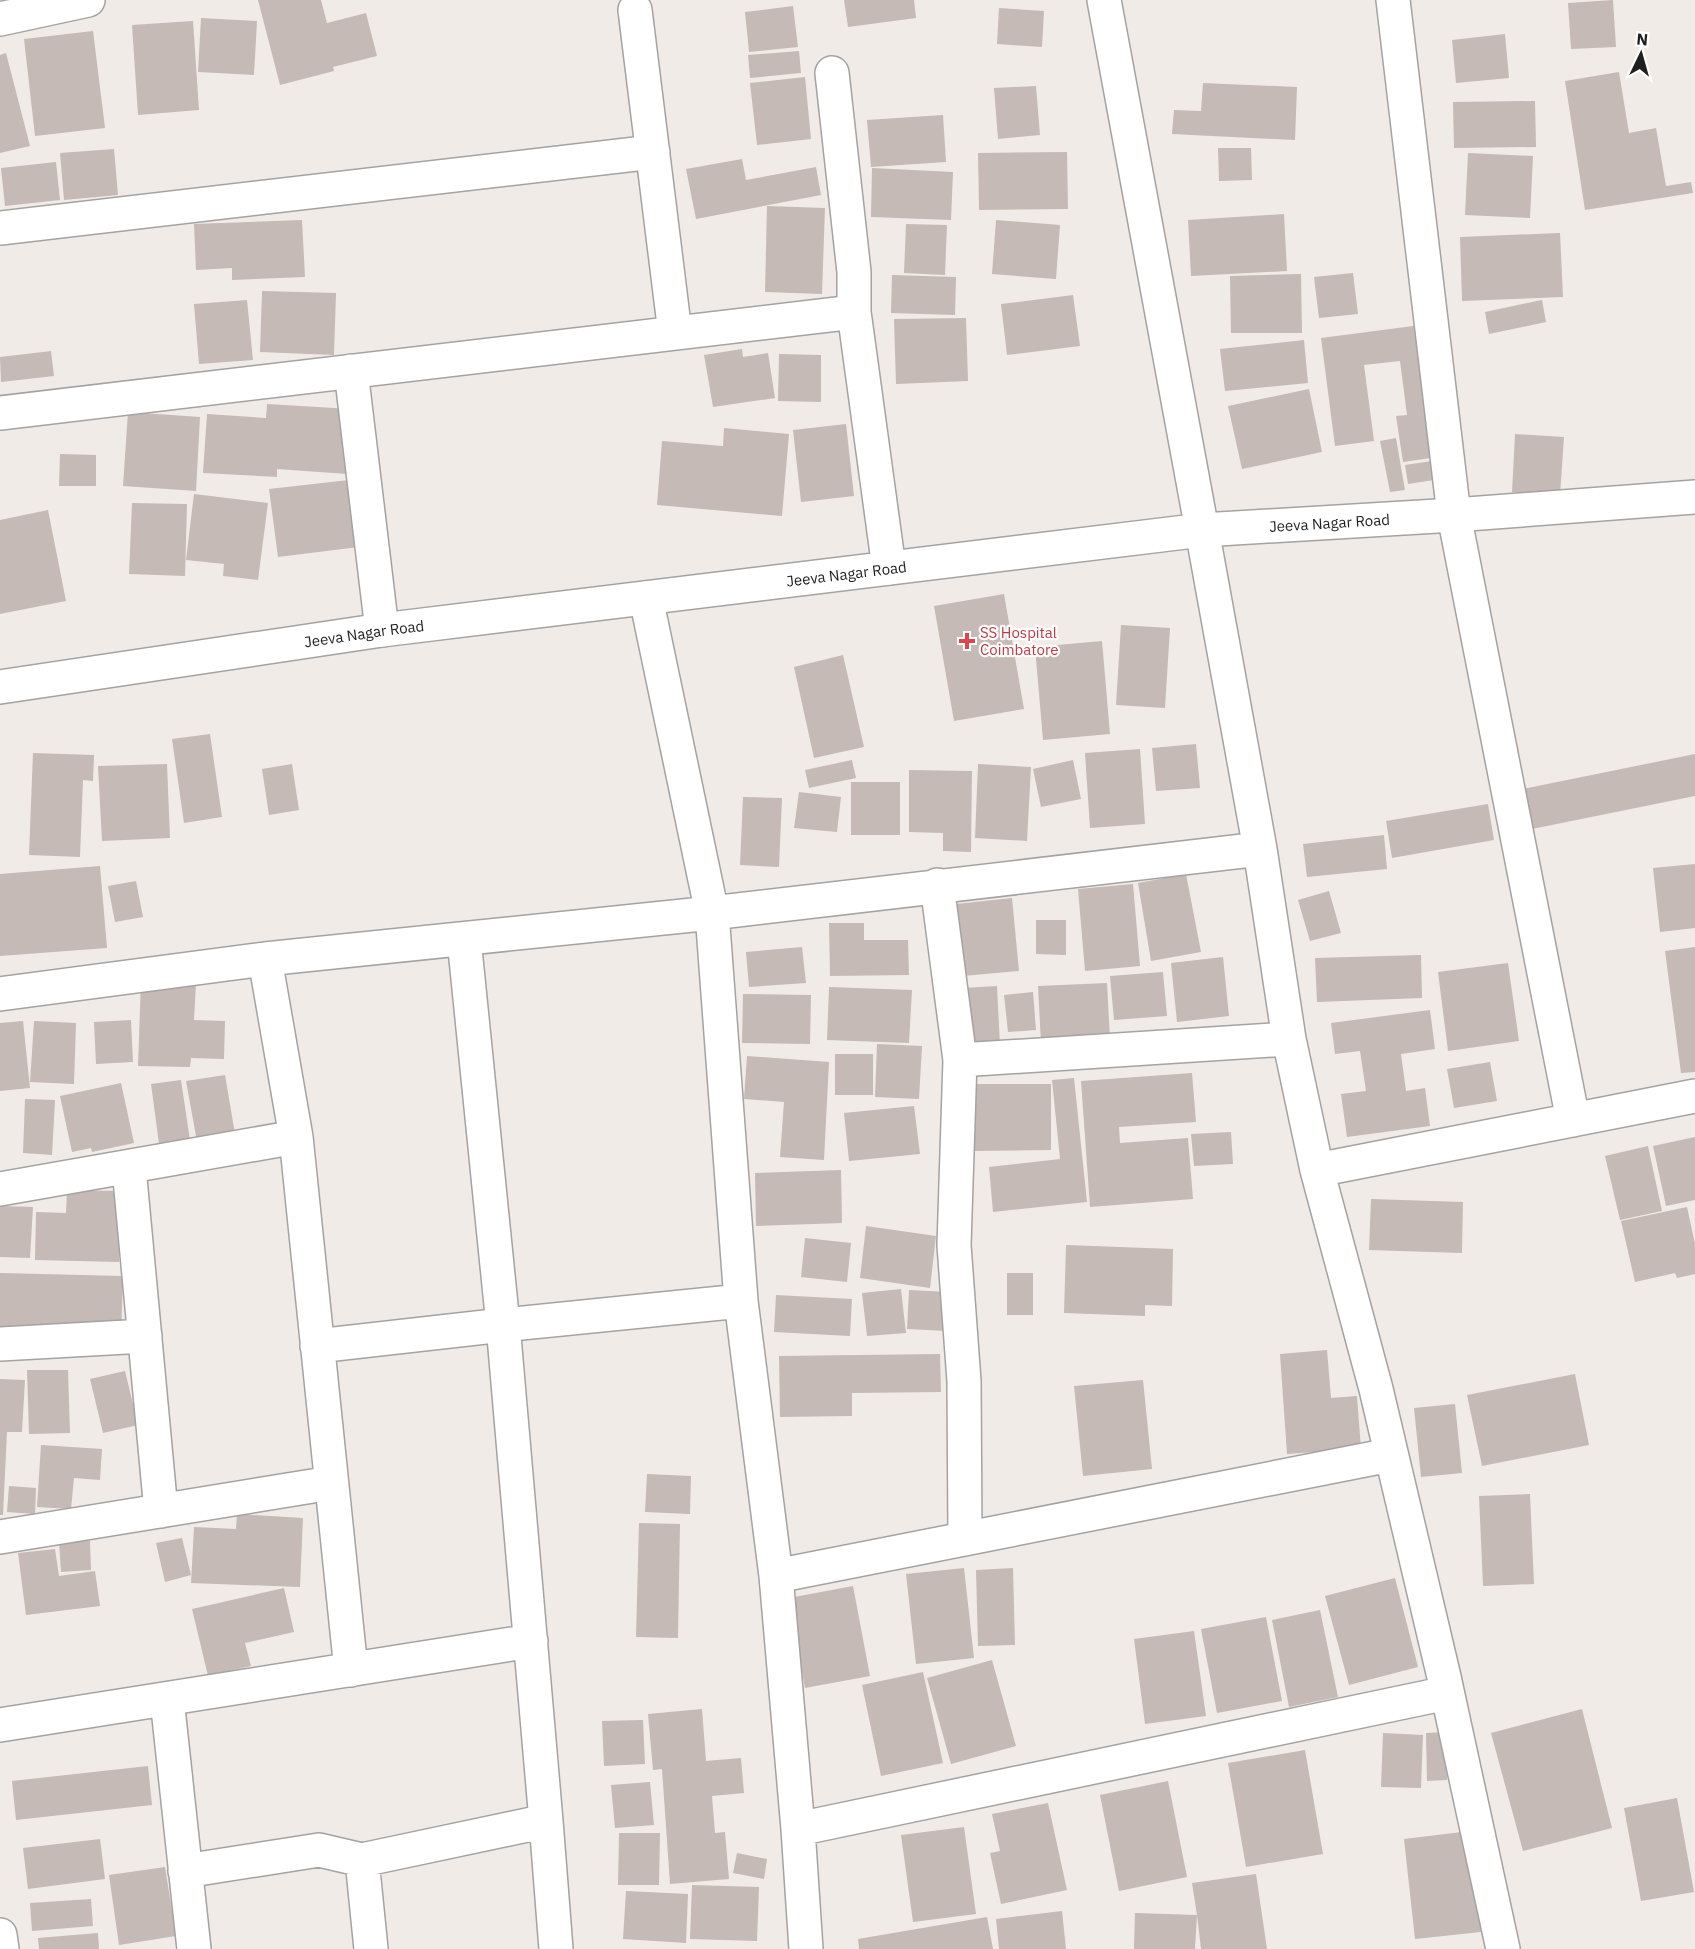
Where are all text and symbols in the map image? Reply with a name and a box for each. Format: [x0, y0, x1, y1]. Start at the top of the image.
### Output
north arrow [1611, 24, 1671, 84]
text: N [1636, 29, 1649, 50]
street label: Jeeva Nagar Road [1269, 509, 1390, 535]
street label: Jeeva Nagar Road [785, 557, 908, 590]
street label: Jeeva Nagar Road [303, 615, 425, 651]
place label: SS Hospital Coimbatore [980, 623, 1059, 659]
marker: SS Hospital Coimbatore [958, 632, 976, 650]

